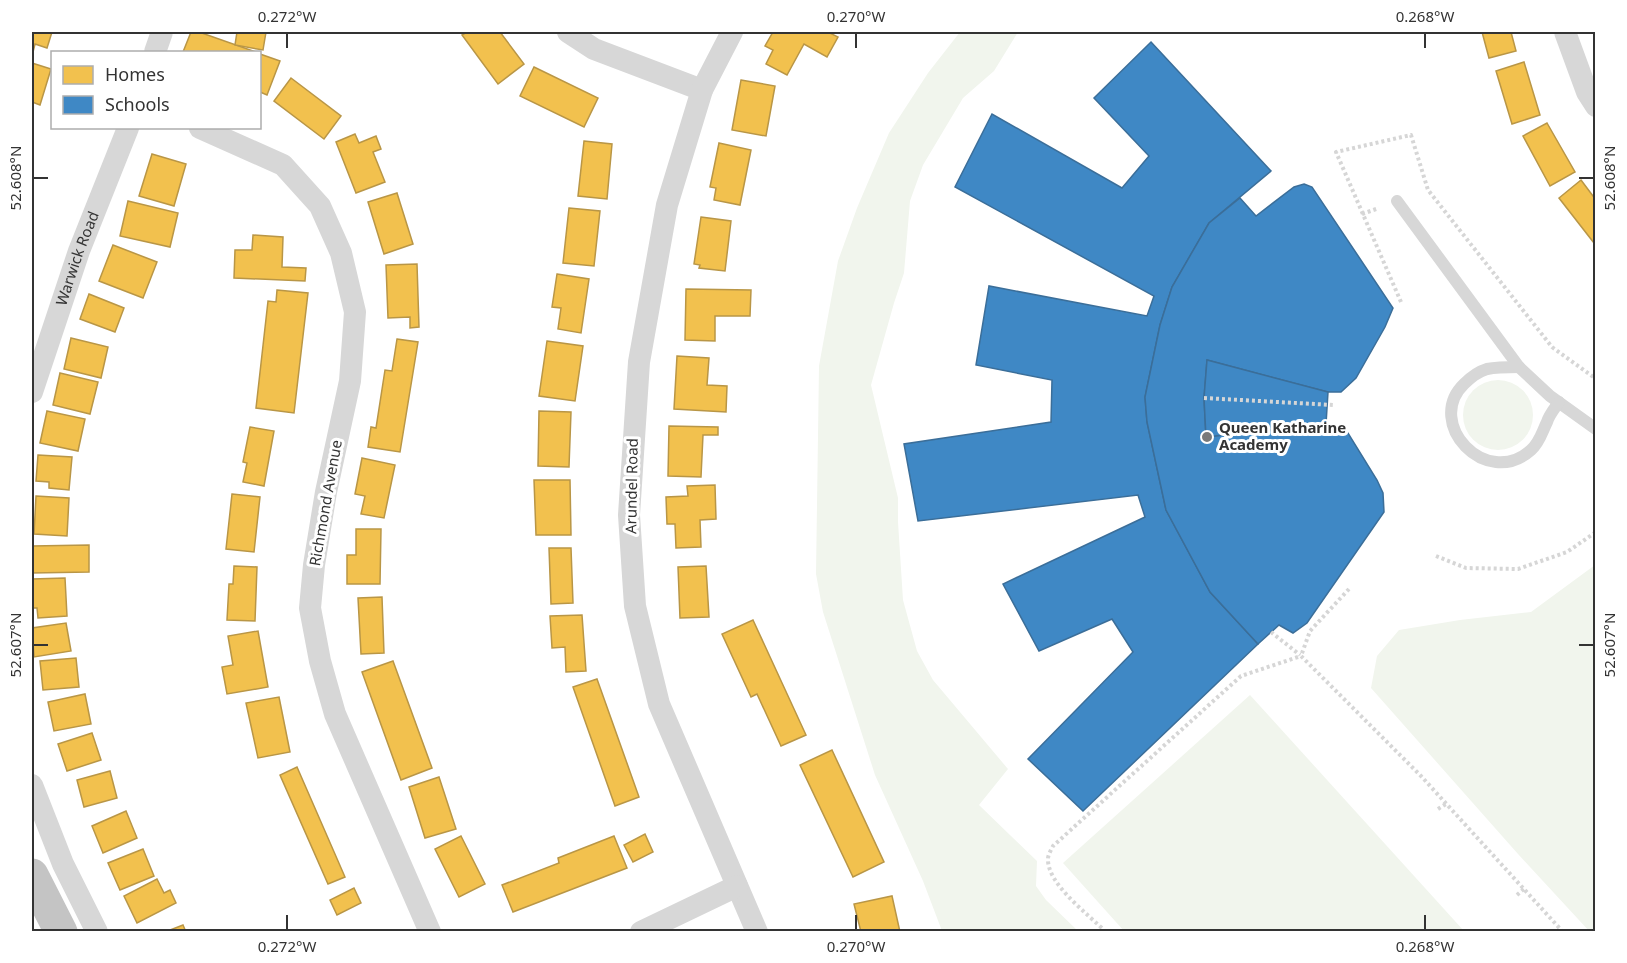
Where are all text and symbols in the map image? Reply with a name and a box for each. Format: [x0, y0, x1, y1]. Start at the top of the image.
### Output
text: 0.272°W [258, 6, 316, 26]
text: 0.270°W [827, 6, 885, 26]
text: 0.268°W [1396, 6, 1454, 26]
legend [51, 51, 261, 129]
text: Homes [105, 62, 165, 86]
text: Schools [105, 92, 170, 116]
text: 52.608°N [5, 146, 25, 210]
text: 52.608°N [1599, 146, 1619, 210]
street label: Warwick Road [50, 208, 103, 308]
place label: Queen Katharine Academy [1219, 417, 1346, 454]
marker: Queen Katharine Academy [1200, 430, 1214, 444]
street label: Richmond Avenue [304, 438, 346, 568]
street label: Arundel Road [620, 438, 642, 534]
text: 52.607°N [5, 613, 25, 677]
text: 52.607°N [1599, 613, 1619, 677]
text: 0.272°W [258, 936, 316, 956]
text: 0.270°W [827, 936, 885, 956]
text: 0.268°W [1396, 936, 1454, 956]

